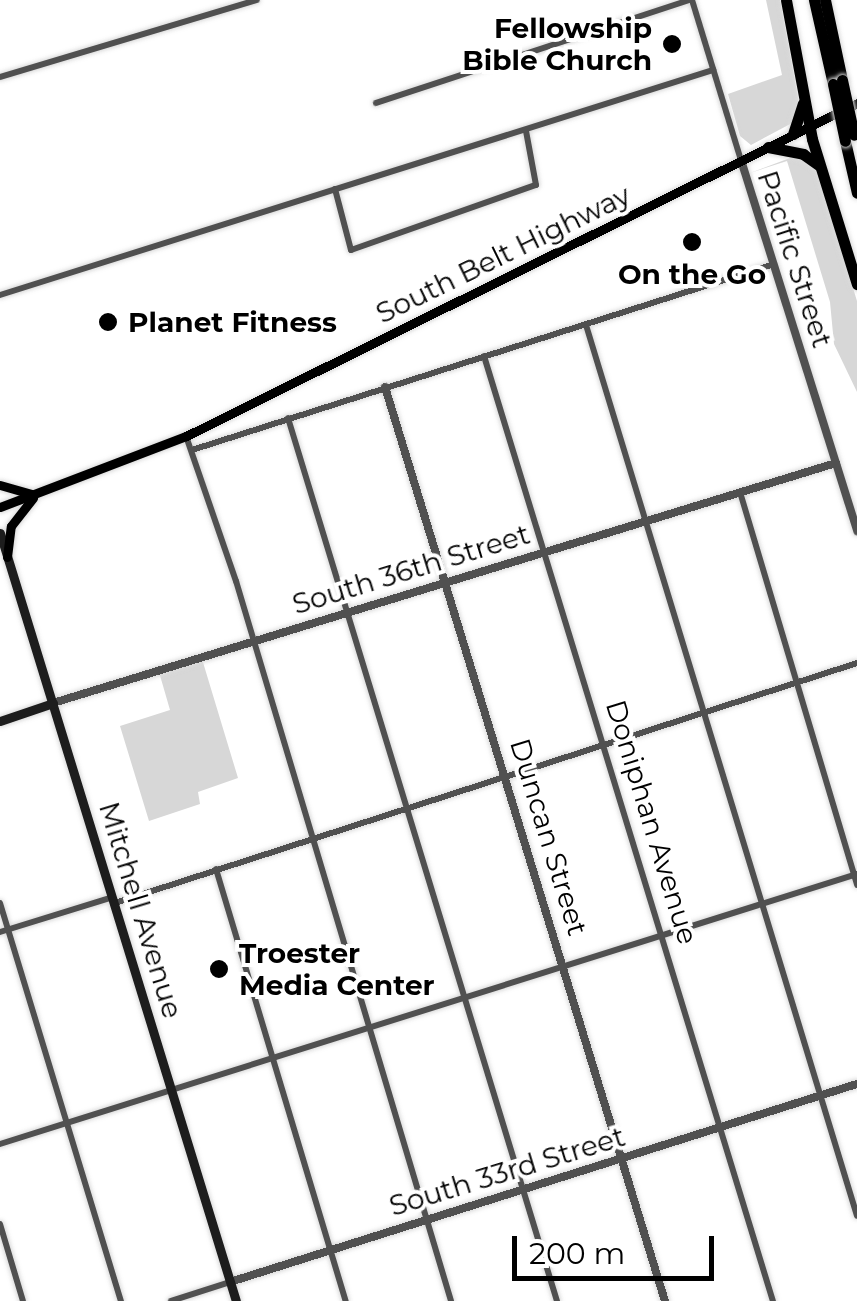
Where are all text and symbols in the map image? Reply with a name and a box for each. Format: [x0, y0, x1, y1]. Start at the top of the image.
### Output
place label: Fellowship Bible Church [462, 11, 652, 77]
marker: Fellowship Bible Church [661, 33, 683, 55]
street label: Pacific Street [751, 166, 839, 352]
street label: South Belt Highway [370, 178, 636, 330]
marker: On the Go [681, 231, 703, 253]
place label: On the Go [618, 257, 766, 291]
place label: Planet Fitness [128, 305, 337, 339]
marker: Planet Fitness [97, 311, 119, 333]
street label: South 36th Street [288, 517, 534, 621]
street label: Doniphan Avenue [599, 696, 705, 948]
street label: Duncan Street [503, 735, 595, 939]
street label: Mitchell Avenue [92, 798, 190, 1022]
place label: Troester Media Center [239, 936, 435, 1002]
marker: Troester Media Center [208, 958, 230, 980]
street label: South 33rd Street [385, 1119, 629, 1223]
scale bar [517, 1216, 720, 1278]
text: 200 m [529, 1235, 625, 1272]

